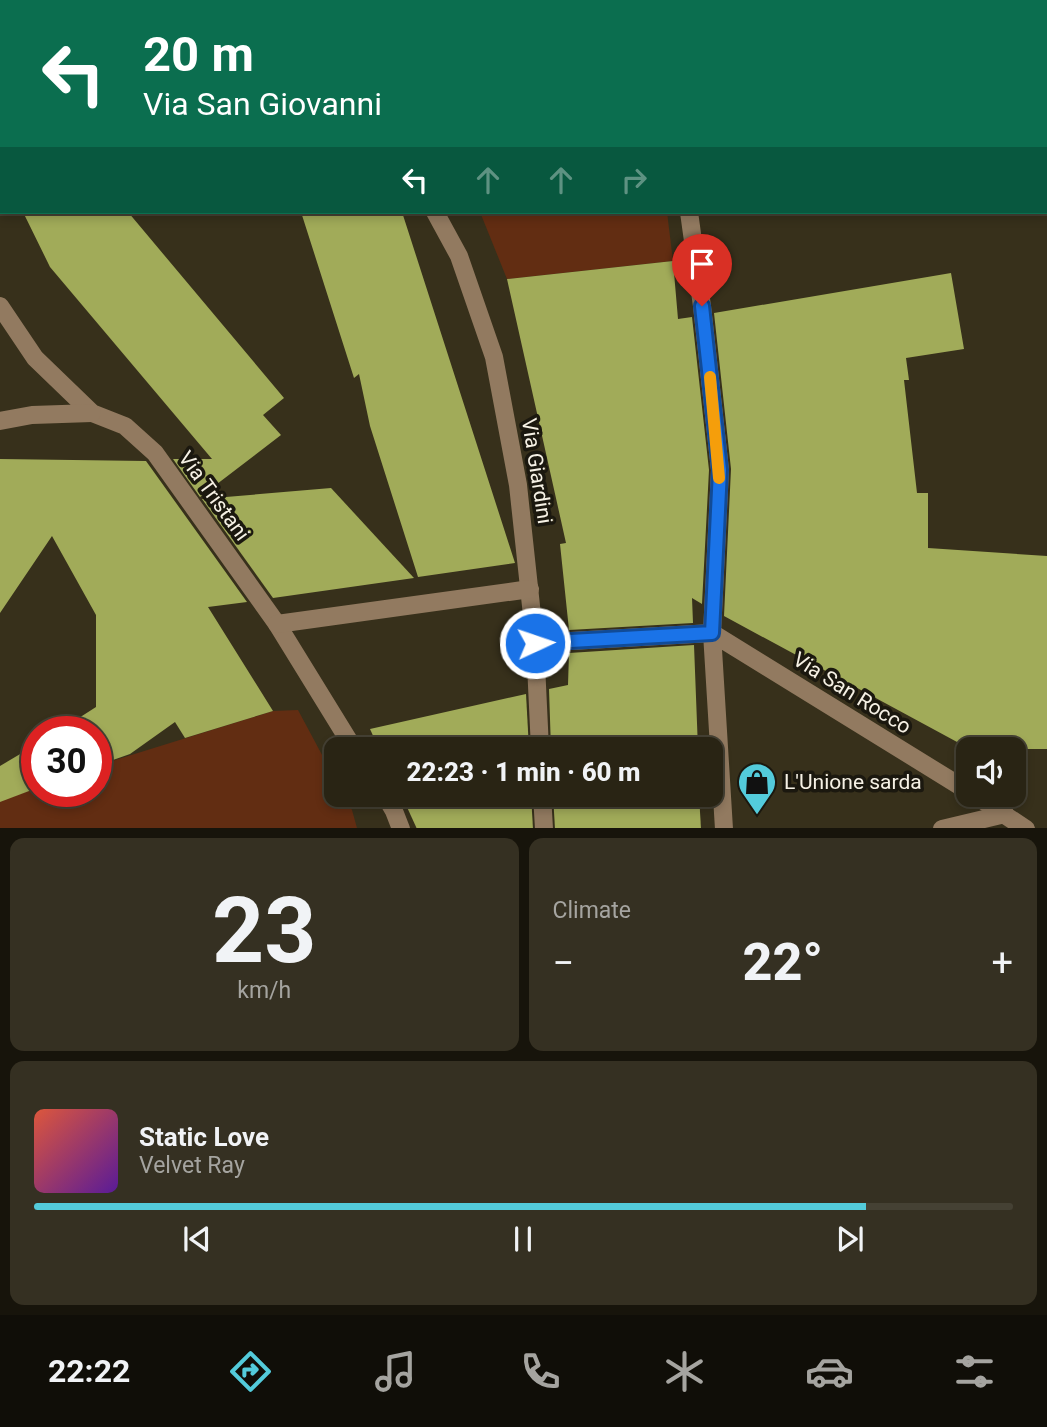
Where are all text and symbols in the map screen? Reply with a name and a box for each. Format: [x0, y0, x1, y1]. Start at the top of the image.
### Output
text: 20 m [143, 26, 254, 83]
icon: left [28, 28, 119, 119]
text: Via San Giovanni [143, 85, 382, 123]
icon: left [396, 161, 434, 199]
icon: ahead [469, 161, 507, 199]
icon: ahead [542, 161, 580, 199]
icon: right [615, 161, 653, 199]
pin [672, 234, 732, 306]
icon: arrive [683, 245, 721, 283]
street label: Via Giardini [517, 417, 557, 525]
street label: Via Tristani [174, 447, 254, 545]
position arrow [498, 606, 572, 680]
street label: Via San Rocco [789, 647, 915, 739]
speed limit sign: 30 [21, 716, 112, 807]
map controls [956, 737, 1026, 807]
button: sound [956, 737, 1026, 807]
text: 22:23 · 1 min · 60 m [406, 757, 641, 787]
shop icon: L'Unione sarda [736, 761, 778, 816]
place label: L'Unione sarda [784, 770, 922, 794]
text: 23 [212, 878, 316, 984]
text: Climate [553, 897, 631, 924]
text: 22° [743, 932, 823, 993]
text: − [553, 941, 574, 985]
text: + [991, 941, 1013, 985]
text: km/h [237, 977, 291, 1004]
text: Static Love [139, 1122, 269, 1152]
text: Velvet Ray [139, 1152, 245, 1179]
icon: previous [178, 1220, 216, 1258]
icon: pause [504, 1220, 542, 1258]
icon: next [831, 1220, 869, 1258]
icon: directions [226, 1347, 275, 1396]
icon: music [371, 1347, 420, 1396]
icon: phone [516, 1347, 565, 1396]
icon: climate [660, 1347, 709, 1396]
icon: car [805, 1347, 854, 1396]
icon: filters [950, 1347, 999, 1396]
text: 22:22 [48, 1352, 130, 1390]

